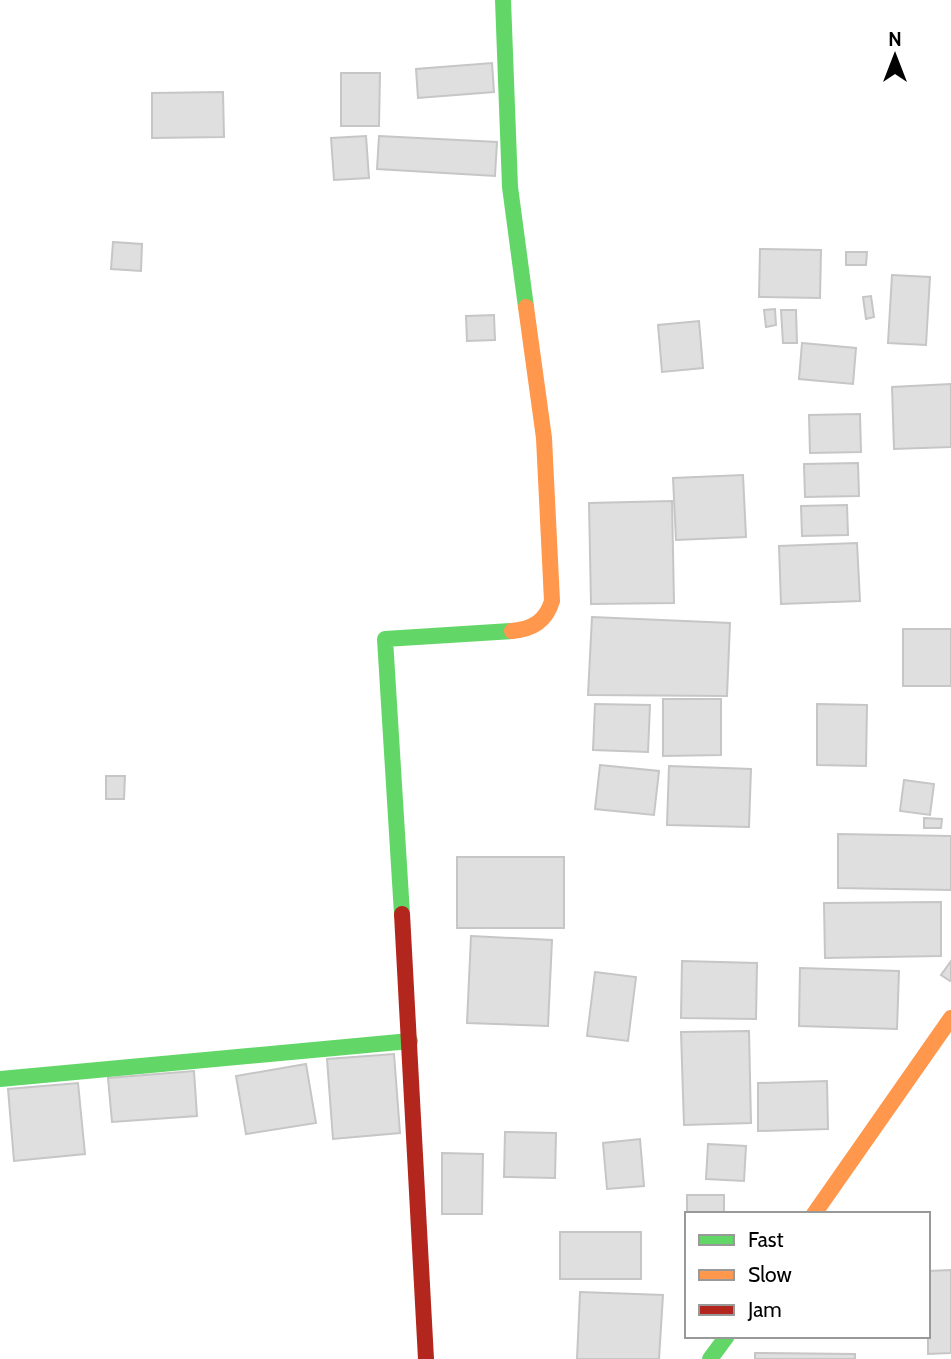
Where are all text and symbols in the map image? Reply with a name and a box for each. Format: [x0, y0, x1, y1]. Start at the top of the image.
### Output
north arrow [860, 21, 930, 91]
text: N [888, 28, 902, 51]
legend [685, 1212, 930, 1338]
text: Fast [748, 1227, 784, 1252]
text: Slow [748, 1262, 792, 1287]
text: Jam [747, 1297, 782, 1322]

